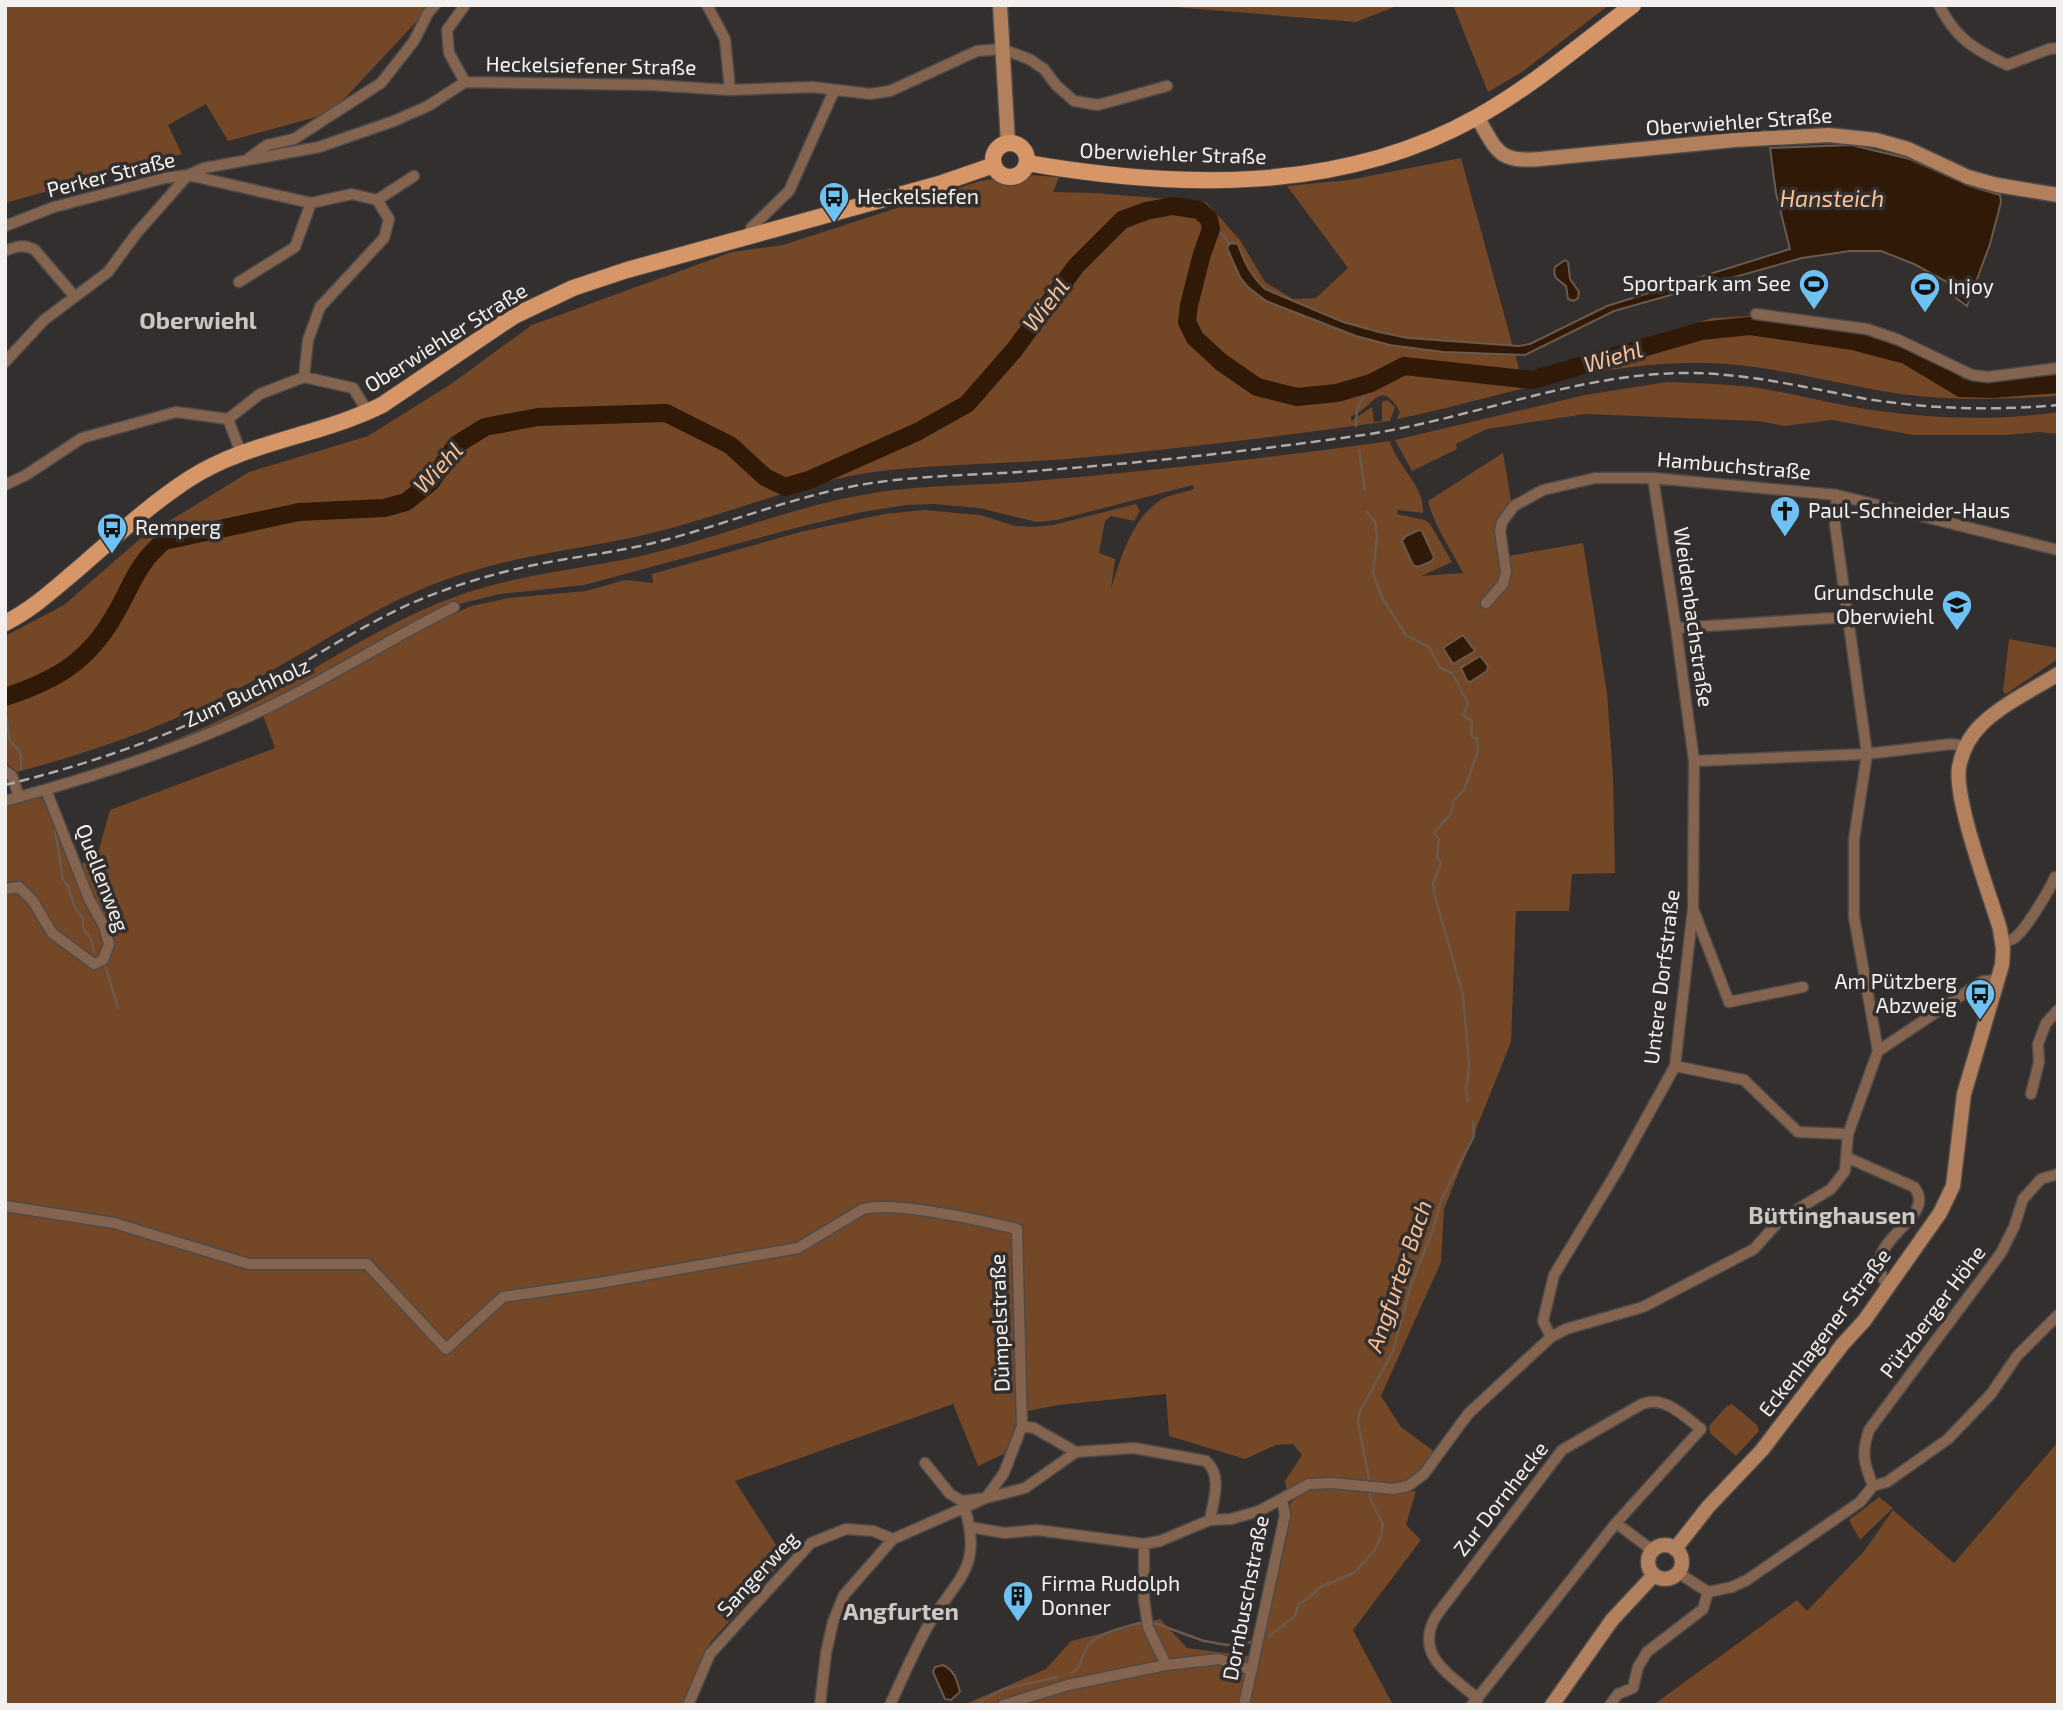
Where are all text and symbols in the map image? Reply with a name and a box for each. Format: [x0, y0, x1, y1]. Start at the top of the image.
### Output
street label: Heckelsiefener Straße [485, 50, 697, 79]
street label: Oberwiehler Straße [1645, 102, 1833, 139]
street label: Oberwiehler Straße [1079, 137, 1267, 168]
street label: Perker Straße [44, 146, 177, 202]
bus stop icon: Heckelsiefen [817, 180, 851, 224]
place label: Heckelsiefen [857, 183, 979, 208]
water label: Hansteich [1780, 184, 1884, 212]
sports icon: Sportpark am See [1797, 267, 1831, 311]
place label: Sportpark am See [1622, 270, 1791, 295]
sports icon: Injoy [1908, 270, 1942, 314]
water label: Wiehl [1016, 272, 1075, 337]
place label: Injoy [1948, 273, 1994, 299]
street label: Oberwiehler Straße [359, 277, 531, 397]
district label: Oberwiehl [139, 305, 257, 334]
water label: Wiehl [1580, 334, 1645, 378]
water label: Wiehl [407, 436, 468, 499]
street label: Hambuchstraße [1656, 445, 1812, 484]
church icon: Paul-Schneider-Haus [1768, 494, 1802, 538]
place label: Paul-Schneider-Haus [1808, 497, 2010, 522]
bus stop icon: Remperg [95, 511, 129, 555]
place label: Remperg [135, 514, 221, 539]
street label: Weidenbachstraße [1669, 525, 1719, 708]
place label: Grundschule Oberwiehl [1814, 579, 1935, 628]
school or university icon: Grundschule Oberwiehl [1940, 588, 1974, 632]
street label: Zum Buchholz [180, 652, 313, 732]
street label: Quellenweg [70, 820, 136, 936]
street label: Untere Dorfstraße [1637, 888, 1684, 1066]
place label: Am Pützberg Abzweig [1834, 968, 1957, 1017]
bus stop icon: Am Pützberg Abzweig [1963, 977, 1997, 1021]
water label: Angfurter Bach [1359, 1196, 1437, 1356]
district label: Büttinghausen [1748, 1200, 1916, 1229]
street label: Pützberger Höhe [1874, 1240, 1990, 1382]
street label: Eckenhagener Straße [1753, 1243, 1895, 1421]
street label: Dümpelstraße [984, 1254, 1013, 1392]
street label: Zur Dornhecke [1447, 1436, 1552, 1560]
street label: Dornbuschstraße [1216, 1513, 1273, 1682]
street label: Sangerweg [711, 1525, 803, 1621]
place label: Firma Rudolph Donner [1041, 1570, 1180, 1619]
building icon: Firma Rudolph Donner [1001, 1579, 1035, 1623]
district label: Angfurten [843, 1596, 959, 1625]

